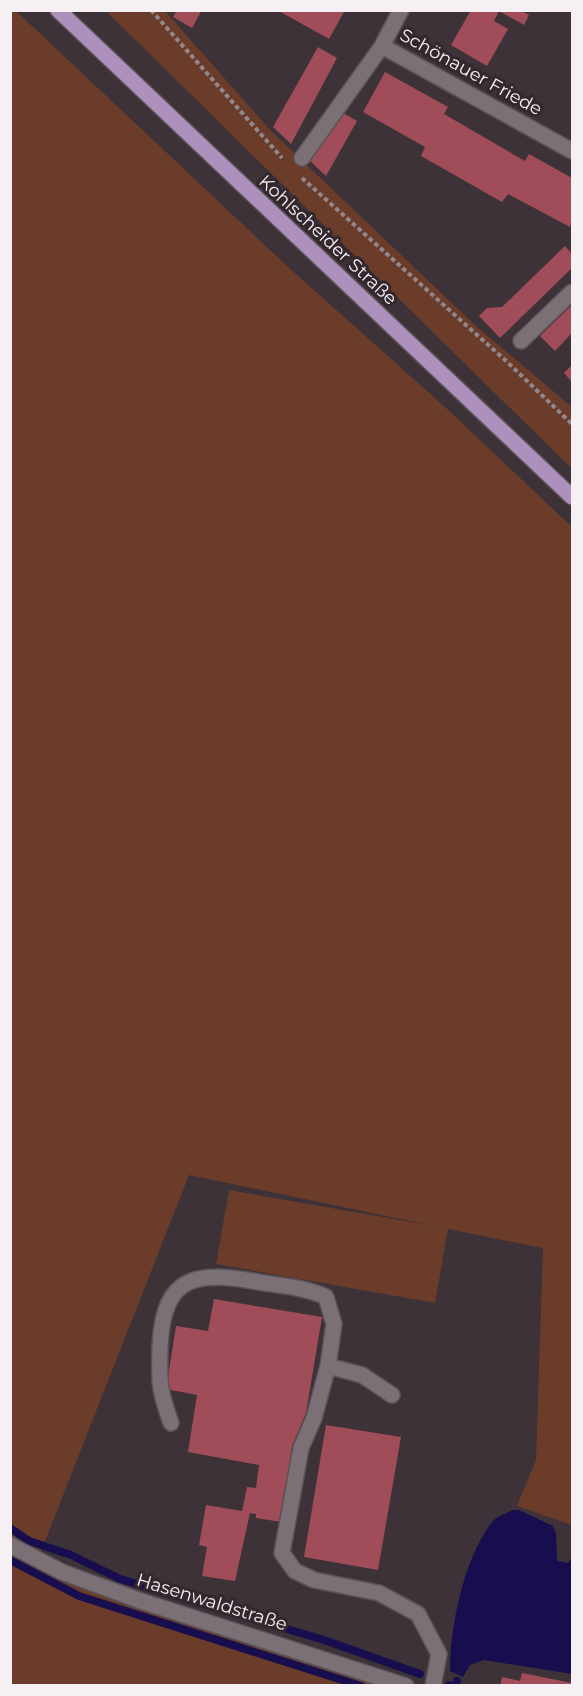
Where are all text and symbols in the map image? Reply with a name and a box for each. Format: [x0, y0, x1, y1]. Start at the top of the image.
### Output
street label: Schönauer Friede [396, 24, 546, 120]
street label: Kohlscheider Straße [254, 170, 402, 310]
street label: Hasenwaldstraße [134, 1569, 290, 1635]

